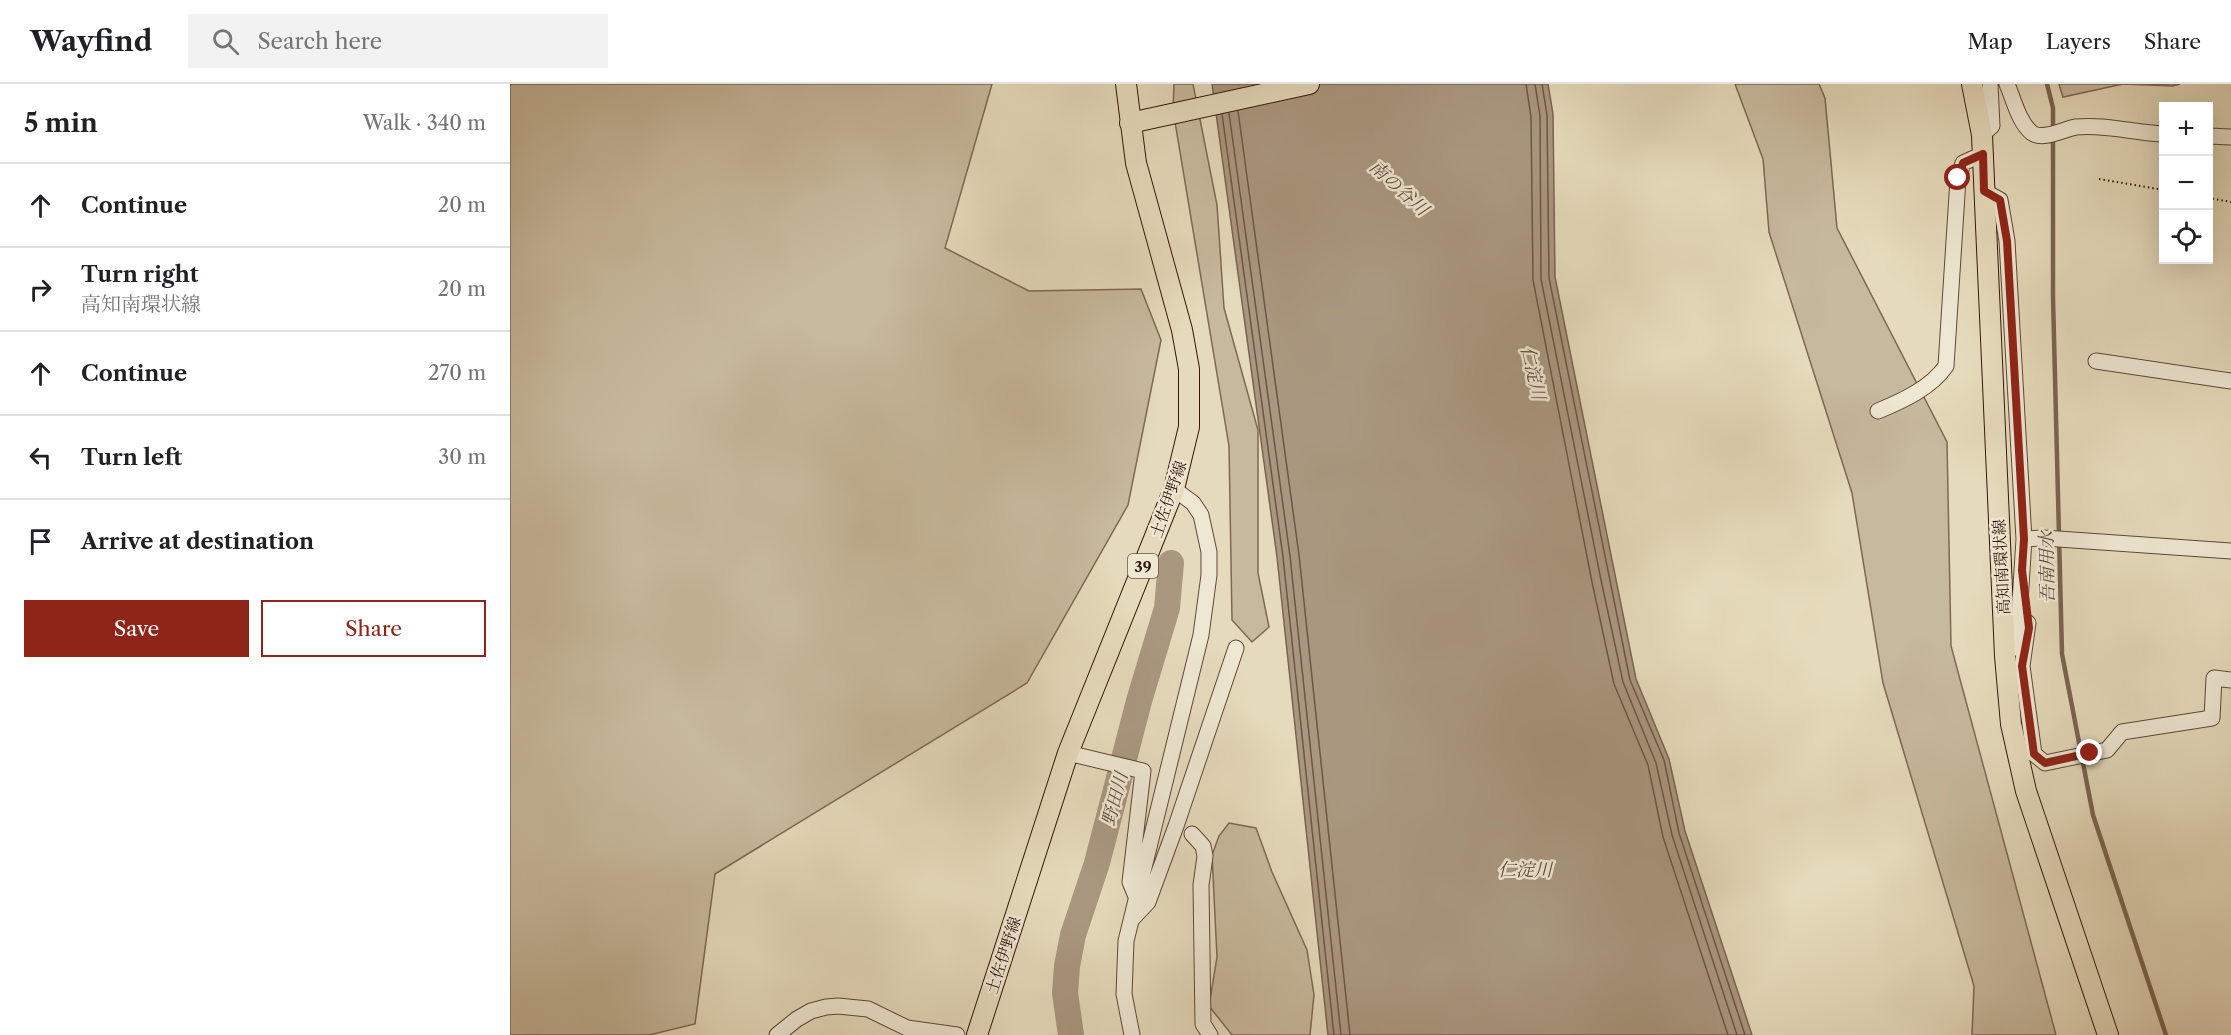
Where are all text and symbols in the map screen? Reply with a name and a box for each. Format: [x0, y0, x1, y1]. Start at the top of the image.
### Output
search box [188, 14, 608, 68]
text: Wayfind [30, 24, 152, 58]
icon: search [209, 25, 242, 58]
text: Search here [257, 28, 382, 55]
text: Map [1968, 29, 2013, 54]
text: Layers [2046, 29, 2111, 54]
text: Share [2144, 29, 2201, 54]
map controls [2159, 102, 2213, 264]
button: + [2159, 102, 2213, 156]
text: 5 min [24, 107, 98, 139]
text: Walk · 340 m [363, 111, 486, 135]
water label: 南の谷川 [1365, 156, 1435, 222]
button: − [2159, 156, 2213, 210]
route start [1944, 164, 1970, 190]
icon: ahead [24, 189, 57, 222]
text: Continue [81, 192, 187, 219]
text: 20 m [438, 193, 486, 217]
button: locate [2159, 210, 2213, 264]
text: Turn right [81, 261, 199, 288]
icon: right [24, 273, 57, 306]
text: 20 m [438, 277, 486, 301]
text: 高知南環状線 [81, 292, 201, 316]
water label: 仁淀川 [1516, 344, 1550, 404]
icon: ahead [24, 357, 57, 390]
text: Continue [81, 360, 187, 387]
text: 270 m [428, 361, 486, 385]
icon: left [24, 441, 57, 474]
text: Turn left [81, 444, 182, 471]
text: 30 m [438, 445, 486, 469]
street label: 土佐伊野線 [1146, 458, 1190, 540]
street label: 高知南環状線 [1989, 519, 2013, 615]
icon: arrive [24, 525, 57, 558]
text: Arrive at destination [81, 528, 314, 555]
water label: 吾南用水 [2035, 529, 2059, 603]
road number: 39 [1128, 554, 1158, 578]
button: Save [24, 600, 249, 657]
button: Share [261, 600, 486, 657]
route end [2076, 739, 2102, 765]
water label: 野田川 [1097, 768, 1133, 828]
water label: 仁淀川 [1498, 859, 1554, 881]
street label: 土佐伊野線 [981, 914, 1025, 996]

